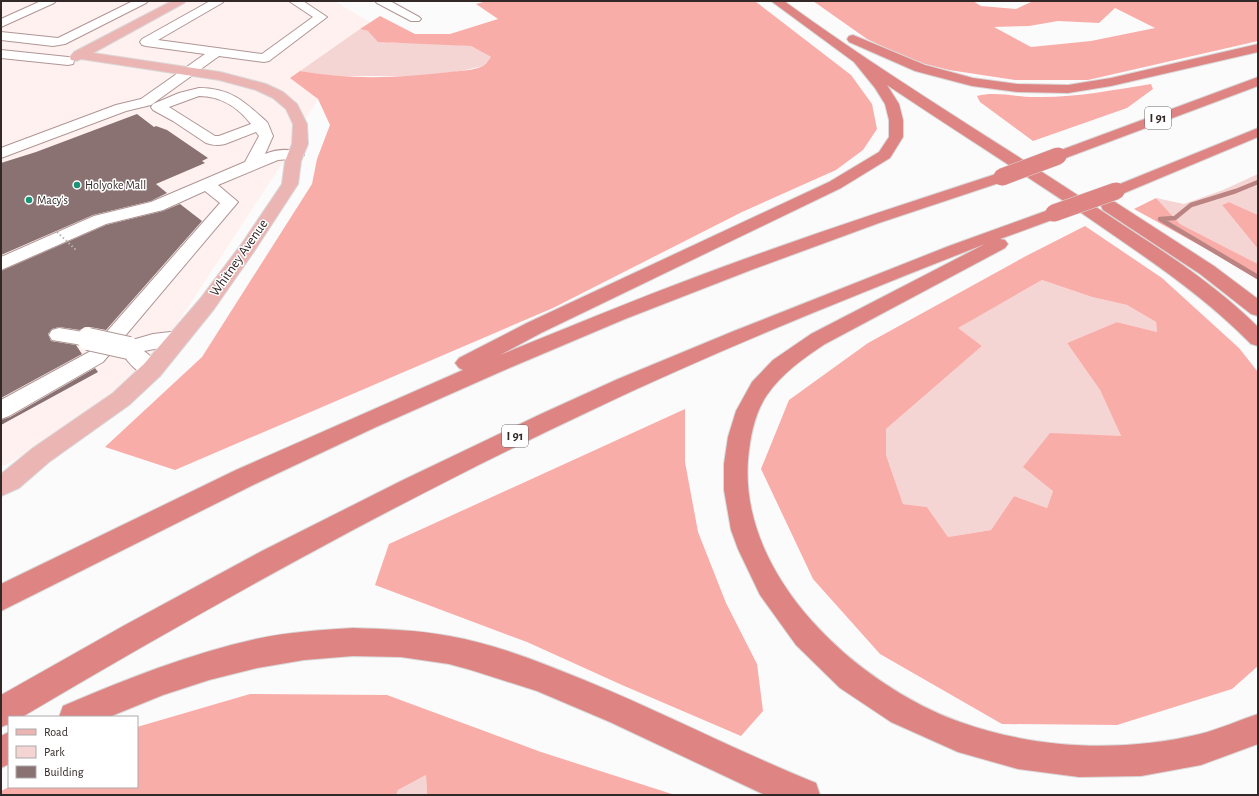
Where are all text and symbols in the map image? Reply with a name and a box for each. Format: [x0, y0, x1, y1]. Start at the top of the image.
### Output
road number: I 91 [1145, 107, 1171, 129]
place label: Holyoke Mall [85, 179, 146, 192]
marker: Holyoke Mall [72, 180, 82, 190]
place label: Macy's [37, 194, 68, 207]
marker: Macy's [24, 195, 34, 205]
street label: Whitney Avenue [207, 217, 271, 299]
road number: I 91 [502, 425, 528, 447]
legend [8, 716, 138, 788]
text: Road [44, 726, 68, 738]
text: Park [44, 746, 65, 758]
text: Building [44, 766, 84, 778]

